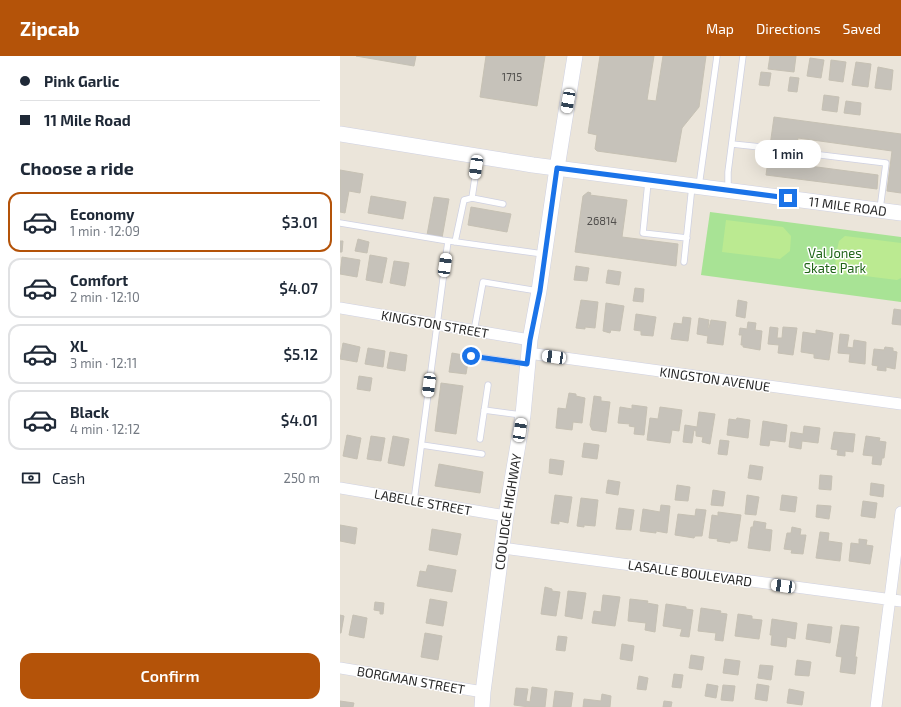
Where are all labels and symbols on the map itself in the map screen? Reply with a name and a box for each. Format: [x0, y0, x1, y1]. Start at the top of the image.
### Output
house number: 1715 [502, 70, 522, 83]
car [560, 88, 576, 114]
callout: 1 min [755, 140, 821, 168]
car [468, 154, 484, 180]
route end [779, 189, 797, 207]
street label: 11 MILE ROAD [808, 193, 888, 219]
house number: 26814 [587, 214, 617, 227]
park label: Val Jones Skate Park [804, 245, 867, 276]
car [437, 252, 453, 278]
street label: KINGSTON STREET [380, 307, 490, 341]
route start [462, 347, 480, 365]
car [541, 349, 567, 365]
street label: KINGSTON AVENUE [659, 363, 771, 395]
car [422, 372, 436, 398]
car [512, 417, 528, 443]
street label: COOLIDGE HIGHWAY [491, 452, 524, 571]
street label: LABELLE STREET [373, 486, 473, 519]
street label: LASALLE BOULEVARD [627, 556, 753, 590]
car [770, 578, 796, 594]
street label: BORGMAN STREET [356, 663, 467, 697]

